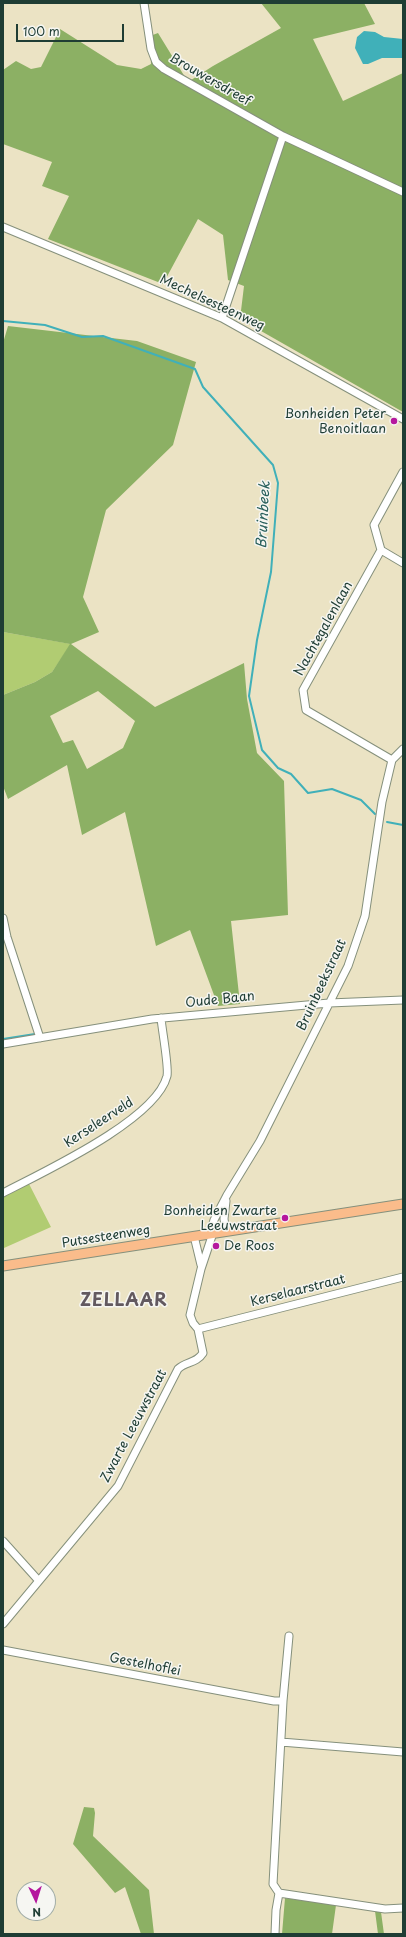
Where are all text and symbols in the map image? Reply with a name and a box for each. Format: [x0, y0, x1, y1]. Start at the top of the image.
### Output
scale bar [18, 16, 126, 42]
text: 100 m [23, 22, 60, 40]
street label: Brouwersdreef [166, 50, 254, 110]
street label: Mechelsesteenweg [157, 272, 267, 334]
place label: Bonheiden Peter Benoitlaan [284, 406, 386, 437]
marker: Bonheiden Peter Benoitlaan [389, 416, 399, 426]
water label: Bruinbeek [254, 481, 274, 549]
street label: Nachtegalenlaan [292, 579, 356, 679]
street label: Bruinbeekstraat [294, 937, 350, 1033]
street label: Oude Baan [184, 989, 256, 1011]
street label: Kerseleerveld [61, 1095, 137, 1151]
place label: Bonheiden Zwarte Leeuwstraat [163, 1203, 277, 1234]
marker: Bonheiden Zwarte Leeuwstraat [280, 1213, 290, 1223]
street label: Putsesteenweg [61, 1222, 151, 1252]
place label: De Roos [224, 1238, 274, 1254]
marker: De Roos [211, 1241, 221, 1251]
street label: Kerselaarstraat [249, 1272, 347, 1310]
district label: ZELLAAR [81, 1291, 167, 1311]
street label: Zwarte Leeuwstraat [98, 1367, 170, 1485]
street label: Gestelhoflei [108, 1650, 182, 1680]
north arrow [16, 1881, 56, 1921]
text: N [32, 1904, 42, 1921]

